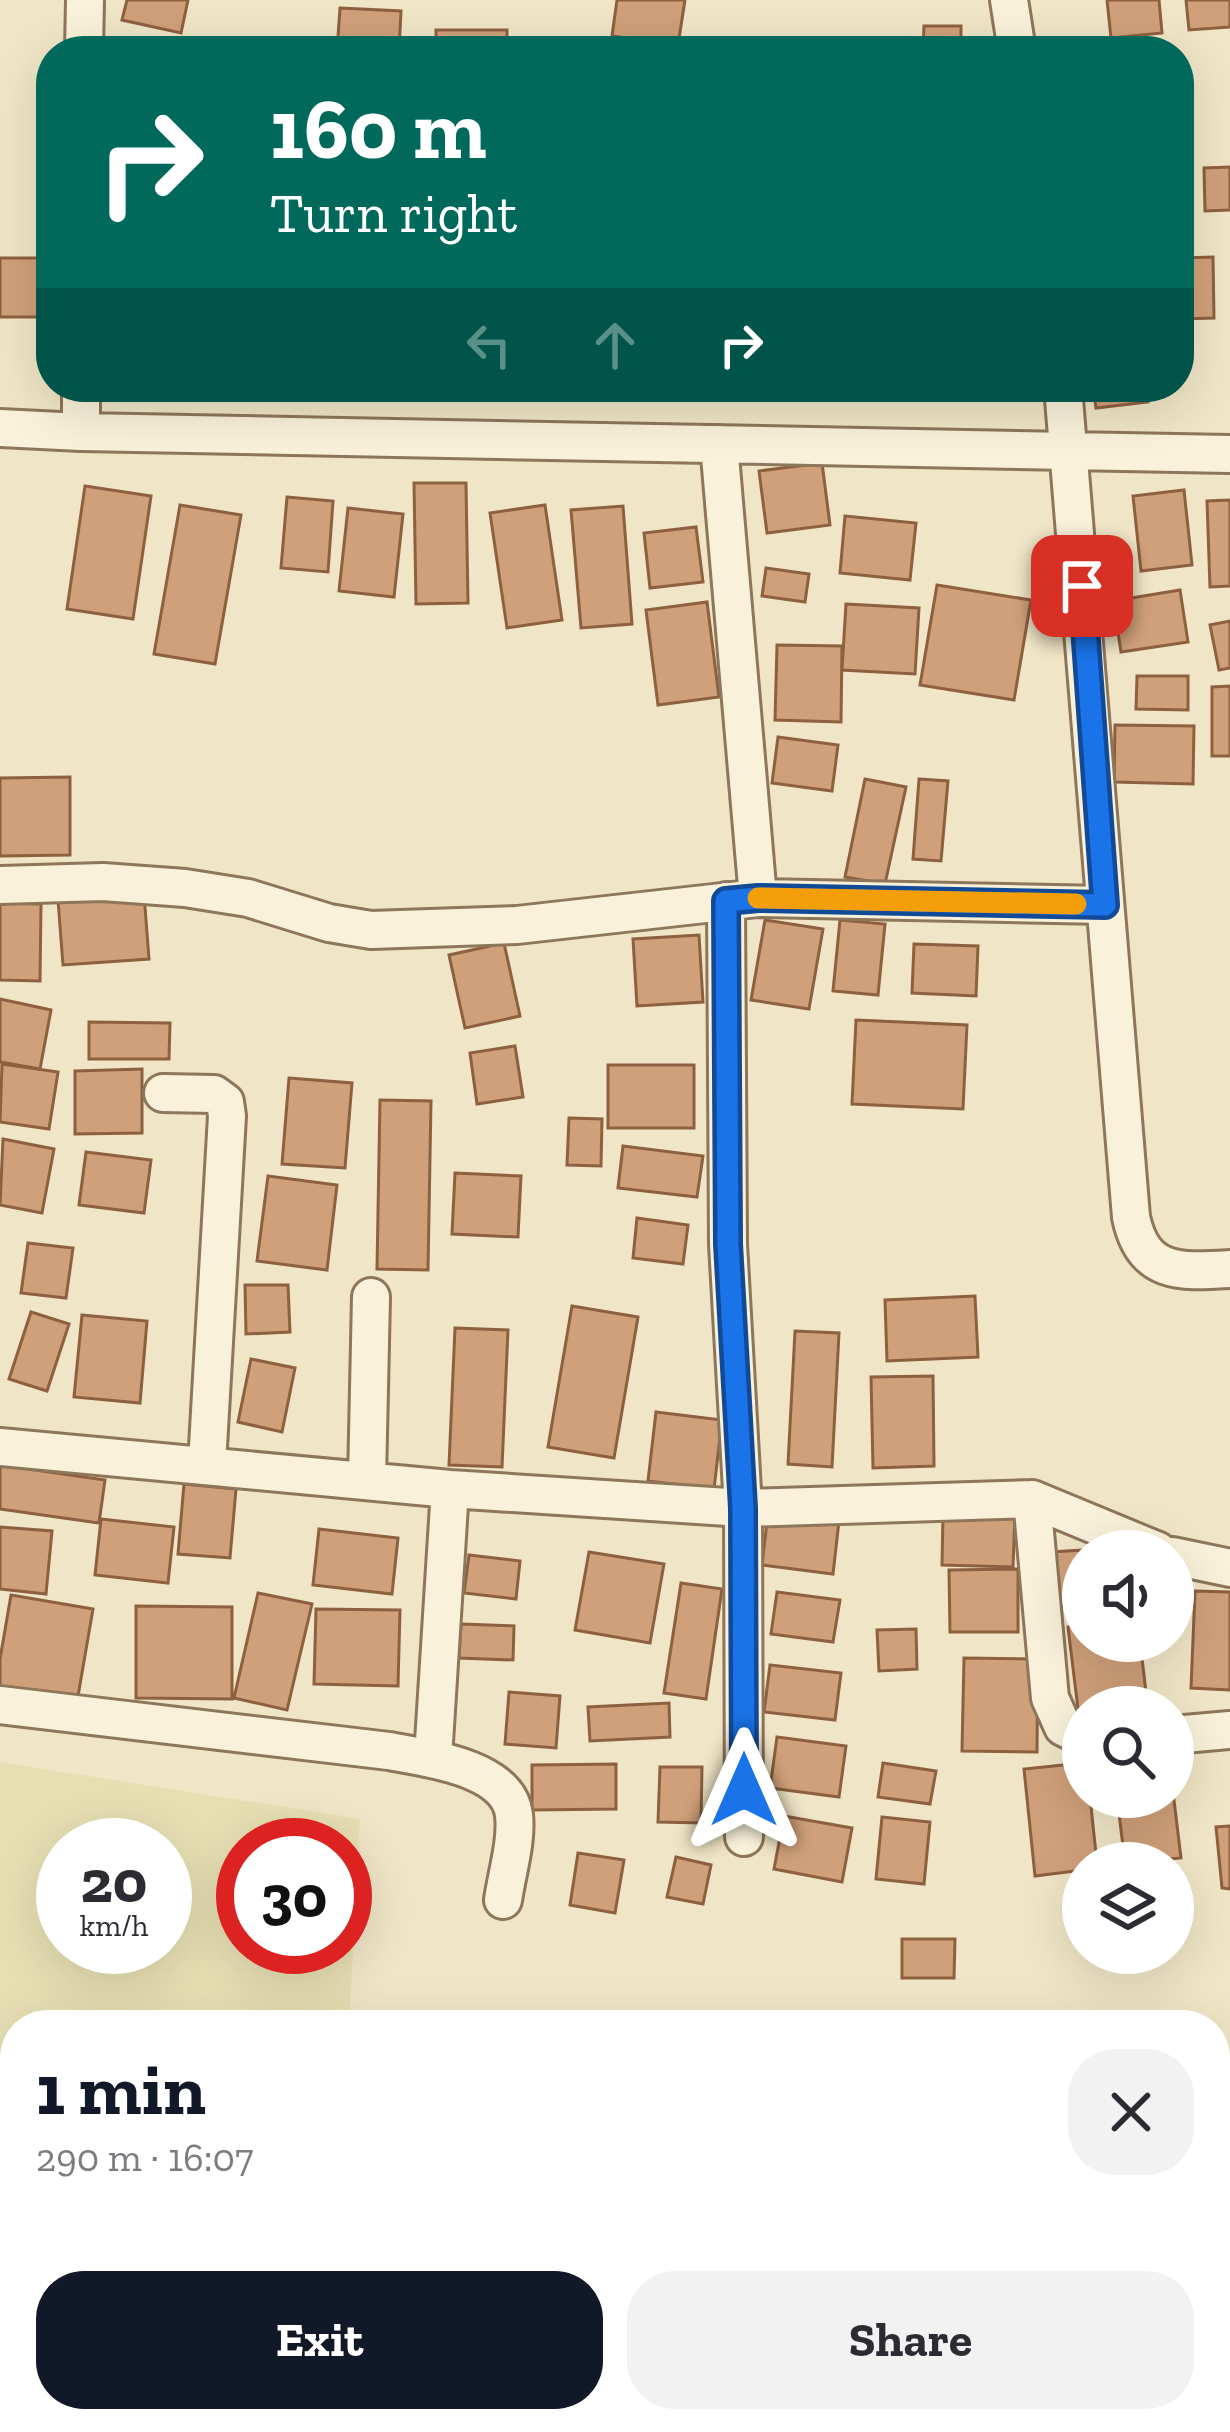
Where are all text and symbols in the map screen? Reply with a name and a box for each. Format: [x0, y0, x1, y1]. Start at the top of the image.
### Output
text: 160 m [270, 79, 487, 180]
icon: right [72, 84, 228, 240]
text: Turn right [270, 181, 517, 246]
icon: left [456, 312, 522, 378]
icon: ahead [582, 312, 648, 378]
icon: right [708, 312, 774, 378]
pin [1031, 535, 1133, 637]
icon: arrive [1049, 553, 1115, 619]
map controls [1062, 1530, 1194, 1974]
button: sound [1062, 1530, 1194, 1662]
button: search [1062, 1686, 1194, 1818]
position arrow [681, 1727, 807, 1853]
speed limit sign: 30 [216, 1818, 372, 1974]
button: layers [1062, 1842, 1194, 1974]
text: 20 [81, 1845, 147, 1917]
text: km/h [80, 1908, 148, 1944]
text: 1 min [36, 2046, 206, 2132]
button: close [1068, 2049, 1194, 2175]
text: 290 m · 16:07 [36, 2134, 253, 2181]
button: Exit [36, 2271, 603, 2409]
button: Share [627, 2271, 1194, 2409]

